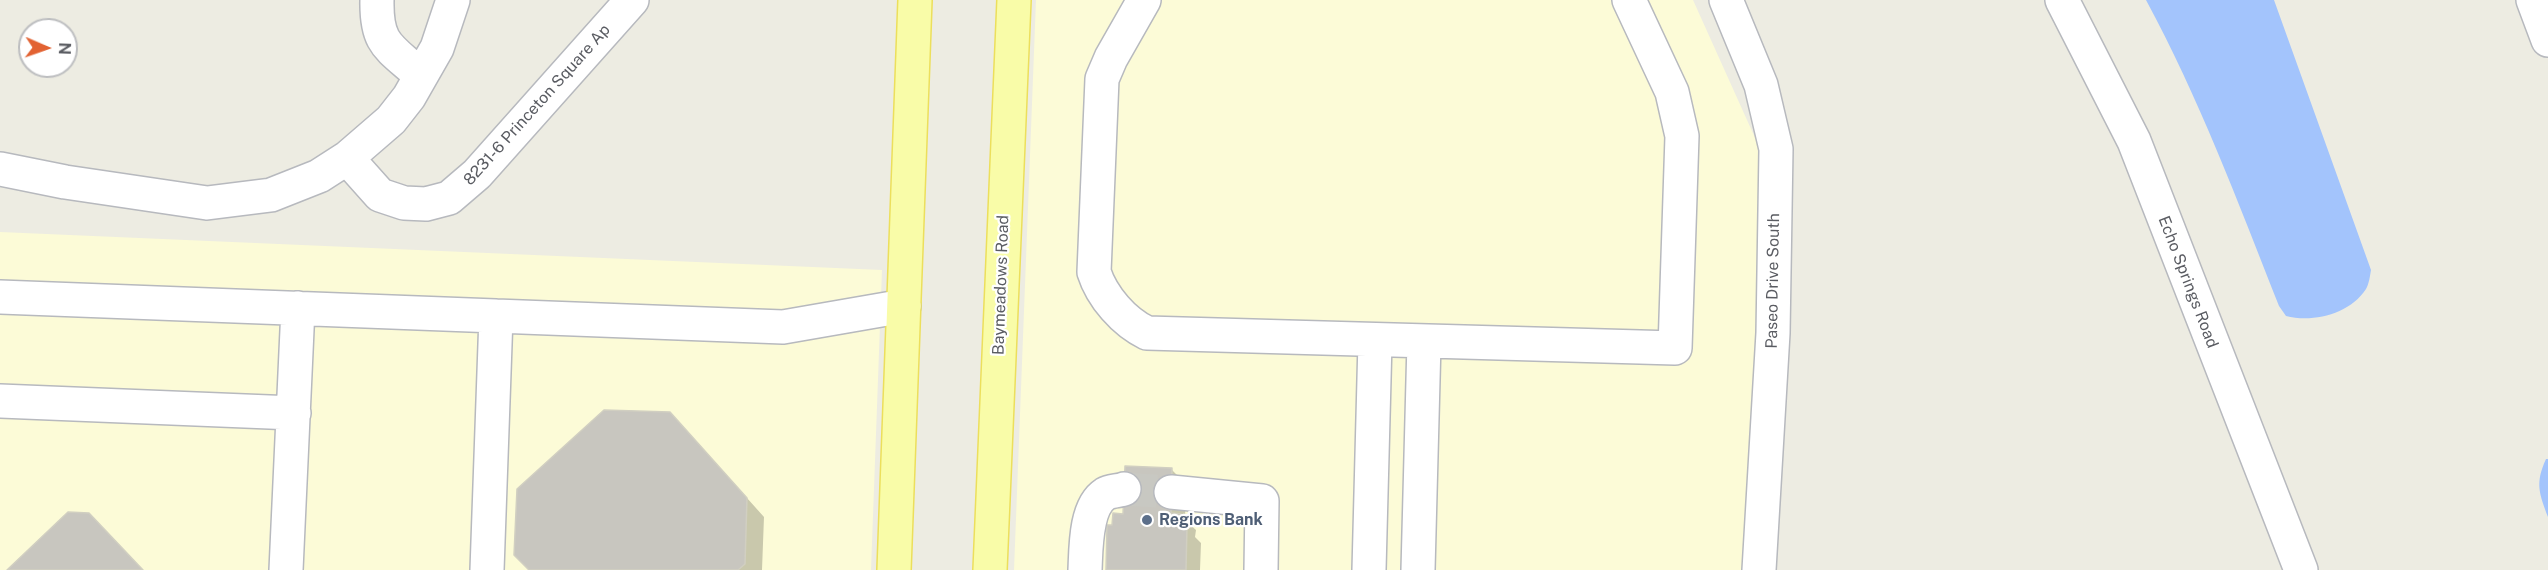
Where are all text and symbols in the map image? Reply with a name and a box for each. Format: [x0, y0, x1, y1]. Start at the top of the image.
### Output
north arrow [18, 18, 78, 78]
street label: 8231-6 Princeton Square Ap [460, 21, 614, 189]
text: N [55, 42, 74, 55]
street label: Paseo Drive South [1762, 213, 1784, 349]
street label: Echo Springs Road [2154, 213, 2222, 351]
street label: Baymeadows Road [989, 215, 1013, 355]
place label: Regions Bank [1159, 510, 1263, 530]
marker: Regions Bank [1140, 513, 1154, 527]

